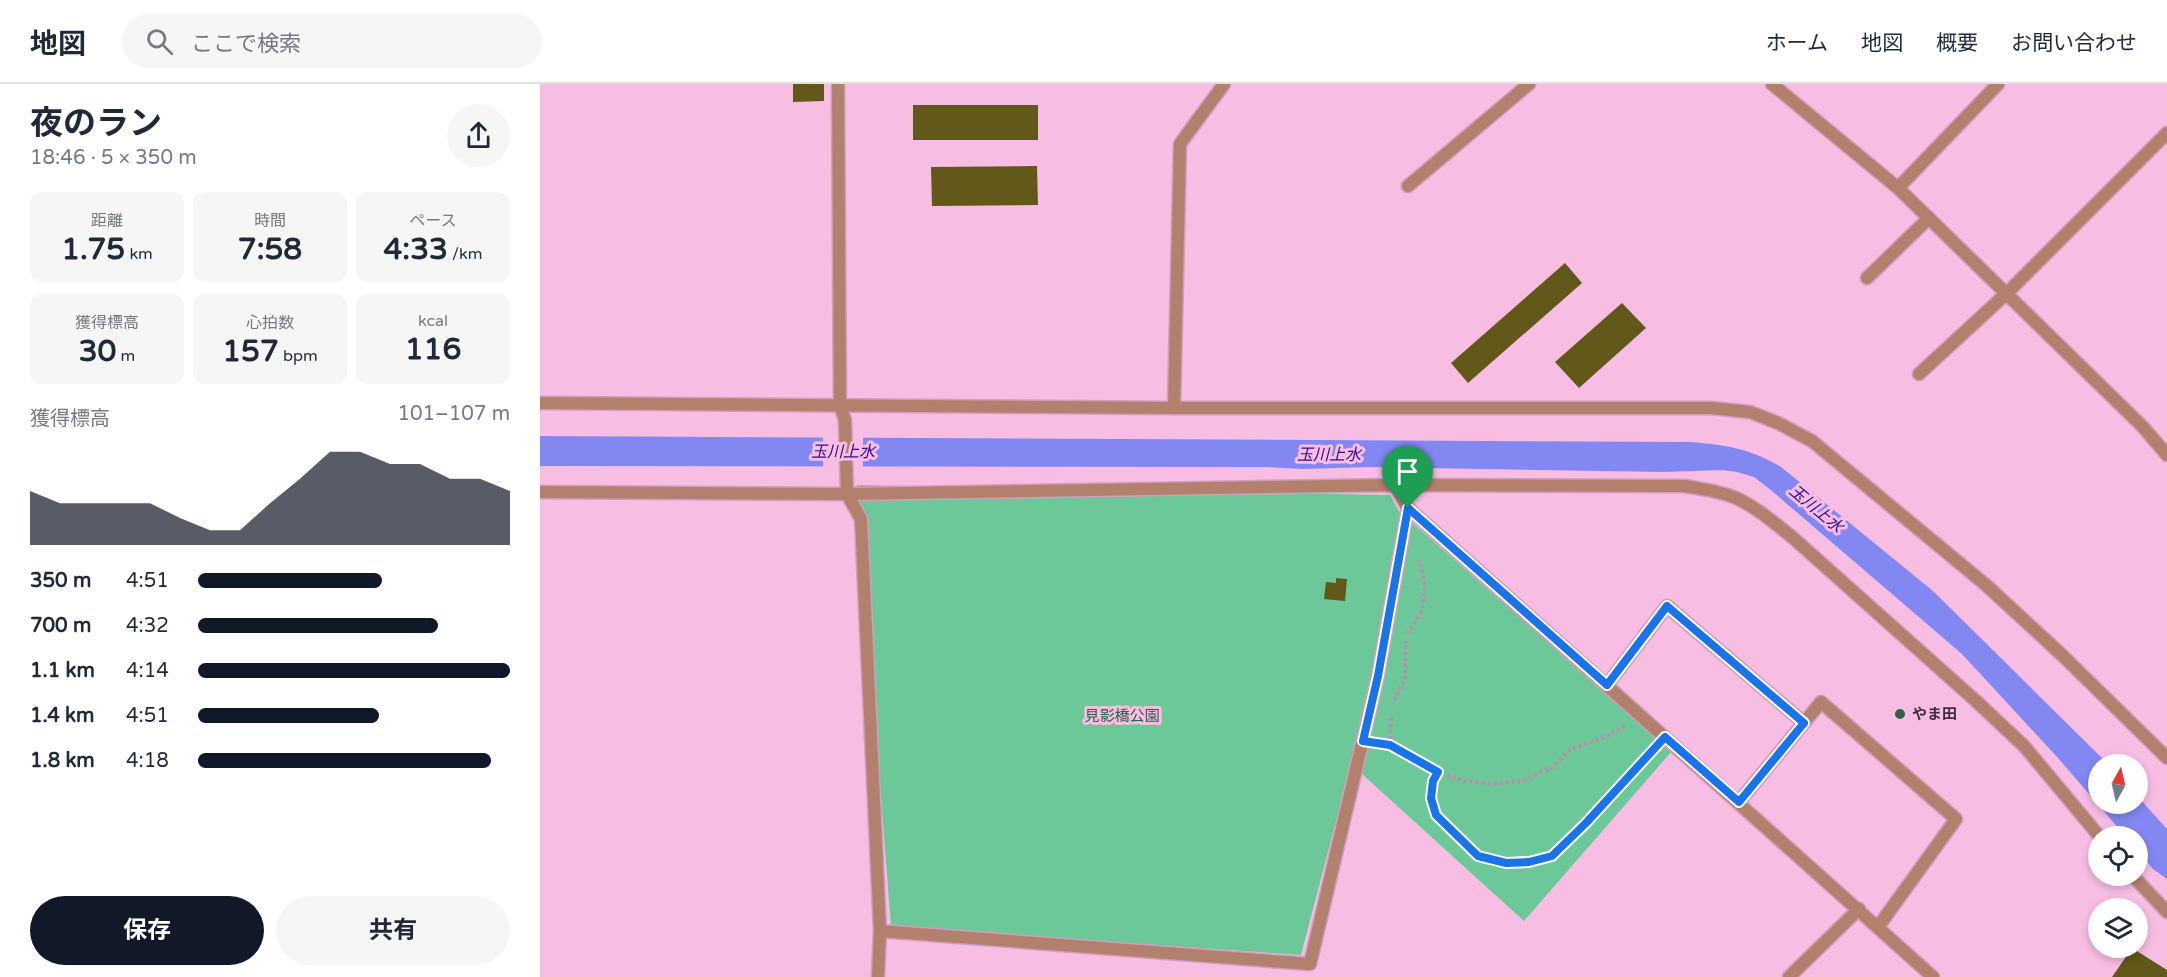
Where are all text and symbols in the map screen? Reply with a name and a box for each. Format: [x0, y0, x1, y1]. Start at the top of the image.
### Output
search box [122, 14, 542, 68]
icon: search [143, 25, 176, 58]
text: 地図 [30, 27, 86, 61]
text: ここで検索 [191, 31, 301, 57]
text: ホーム [1766, 31, 1828, 56]
text: 地図 [1861, 31, 1903, 56]
text: 概要 [1936, 31, 1978, 56]
text: お問い合わせ [2011, 31, 2137, 56]
text: 夜のラン [30, 104, 162, 143]
button: share [447, 104, 510, 167]
text: 18:46 · 5 × 350 m [30, 146, 197, 170]
text: 距離 [91, 211, 123, 231]
text: 時間 [254, 211, 286, 231]
text: ペース [409, 211, 457, 231]
text: 1.75 [61, 231, 125, 268]
text: 7:58 [238, 231, 302, 268]
text: 4:33 [384, 231, 448, 268]
text: km [125, 244, 153, 264]
text: /km [448, 244, 482, 264]
text: kcal [418, 311, 448, 331]
text: 獲得標高 [75, 313, 139, 333]
text: 心拍数 [246, 313, 294, 333]
text: 116 [405, 331, 461, 368]
text: 30 [79, 333, 116, 370]
text: 157 [222, 333, 279, 370]
text: m [116, 346, 135, 366]
text: bpm [279, 346, 318, 366]
text: 101–107 m [397, 402, 510, 426]
text: 獲得標高 [30, 407, 110, 431]
water label: 玉川上水 [811, 442, 877, 462]
water label: 玉川上水 [1297, 445, 1363, 465]
pin [1382, 446, 1433, 508]
icon: arrive [1391, 455, 1424, 488]
water label: 玉川上水 [1785, 481, 1848, 539]
text: 350 m [30, 569, 91, 593]
text: 4:51 [126, 569, 169, 593]
text: 700 m [30, 614, 91, 638]
text: 4:32 [126, 614, 169, 638]
text: 1.1 km [30, 659, 95, 683]
text: 4:14 [126, 659, 169, 683]
text: 1.4 km [30, 704, 94, 728]
text: 4:51 [126, 704, 169, 728]
place label: やま田 [1912, 705, 1957, 723]
park label: 見影橋公園 [1084, 707, 1160, 725]
marker: やま田 [1893, 707, 1907, 721]
text: 1.8 km [30, 749, 95, 773]
text: 4:18 [126, 749, 169, 773]
north arrow [2088, 754, 2148, 814]
map controls [2088, 754, 2148, 958]
button: locate [2088, 826, 2148, 886]
button: 保存 [30, 896, 264, 965]
button: 共有 [276, 896, 510, 965]
button: layers [2088, 898, 2148, 958]

